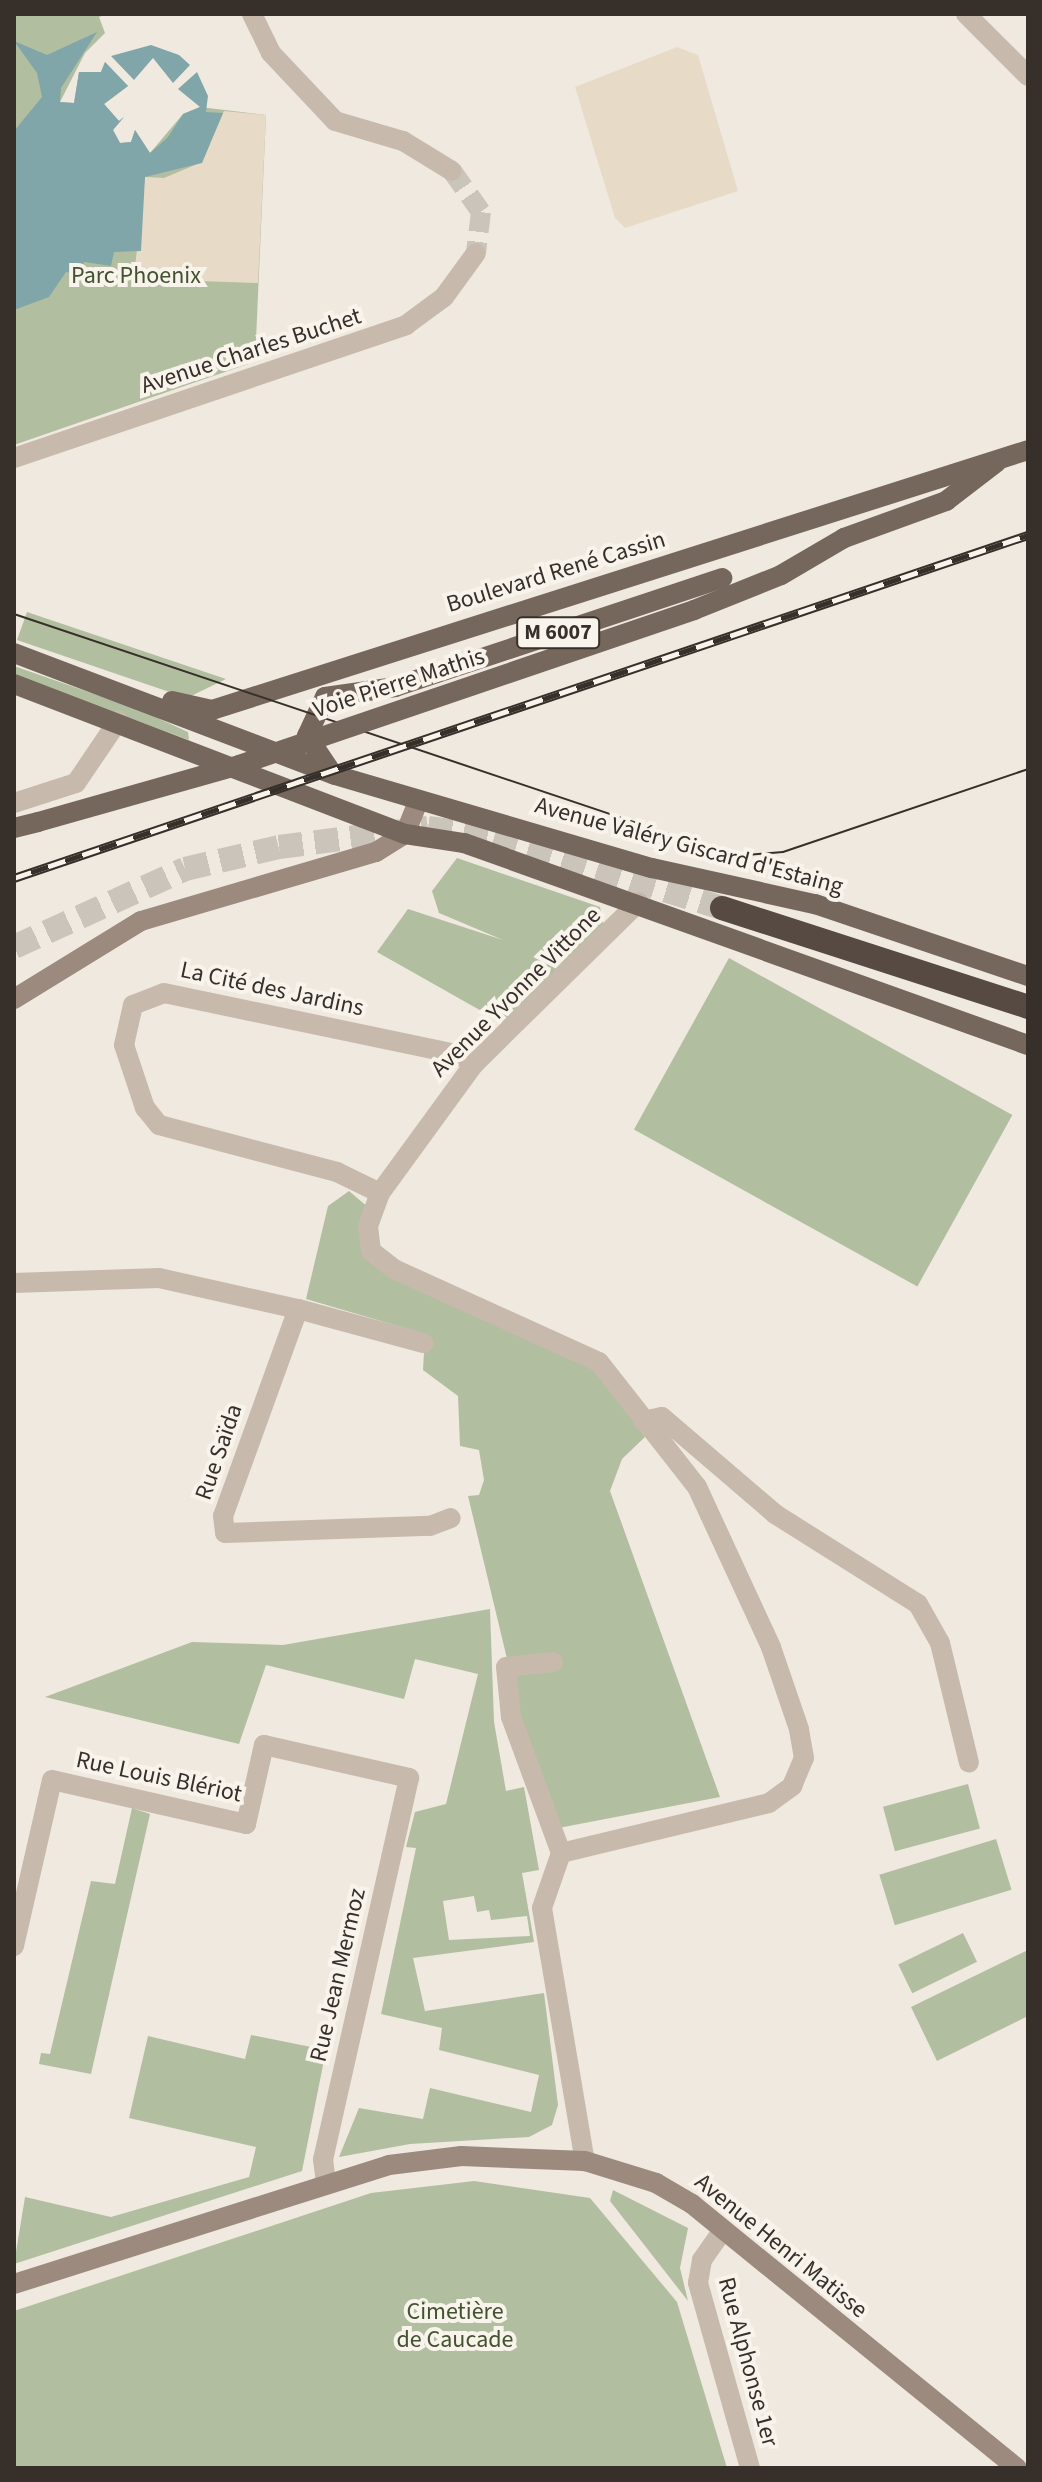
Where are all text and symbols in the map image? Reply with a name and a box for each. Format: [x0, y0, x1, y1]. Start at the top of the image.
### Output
park label: Parc Phoenix [71, 262, 201, 290]
street label: Avenue Charles Buchet [137, 302, 365, 400]
street label: Boulevard René Cassin [443, 525, 669, 619]
road number: M 6007 [516, 615, 600, 651]
street label: Voie Pierre Mathis [310, 642, 488, 724]
street label: Avenue Valéry Giscard d'Estaing [532, 791, 846, 901]
street label: Avenue Yvonne Vittone [425, 901, 607, 1083]
street label: La Cité des Jardins [178, 955, 366, 1023]
street label: Rue Saïda [189, 1400, 249, 1504]
street label: Rue Louis Blériot [74, 1745, 244, 1809]
street label: Rue Jean Mermoz [304, 1885, 372, 2065]
street label: Avenue Henri Matisse [689, 2168, 873, 2324]
street label: Rue Alphonse 1er [712, 2274, 784, 2450]
park label: Cimetière de Caucade [397, 2298, 513, 2354]

